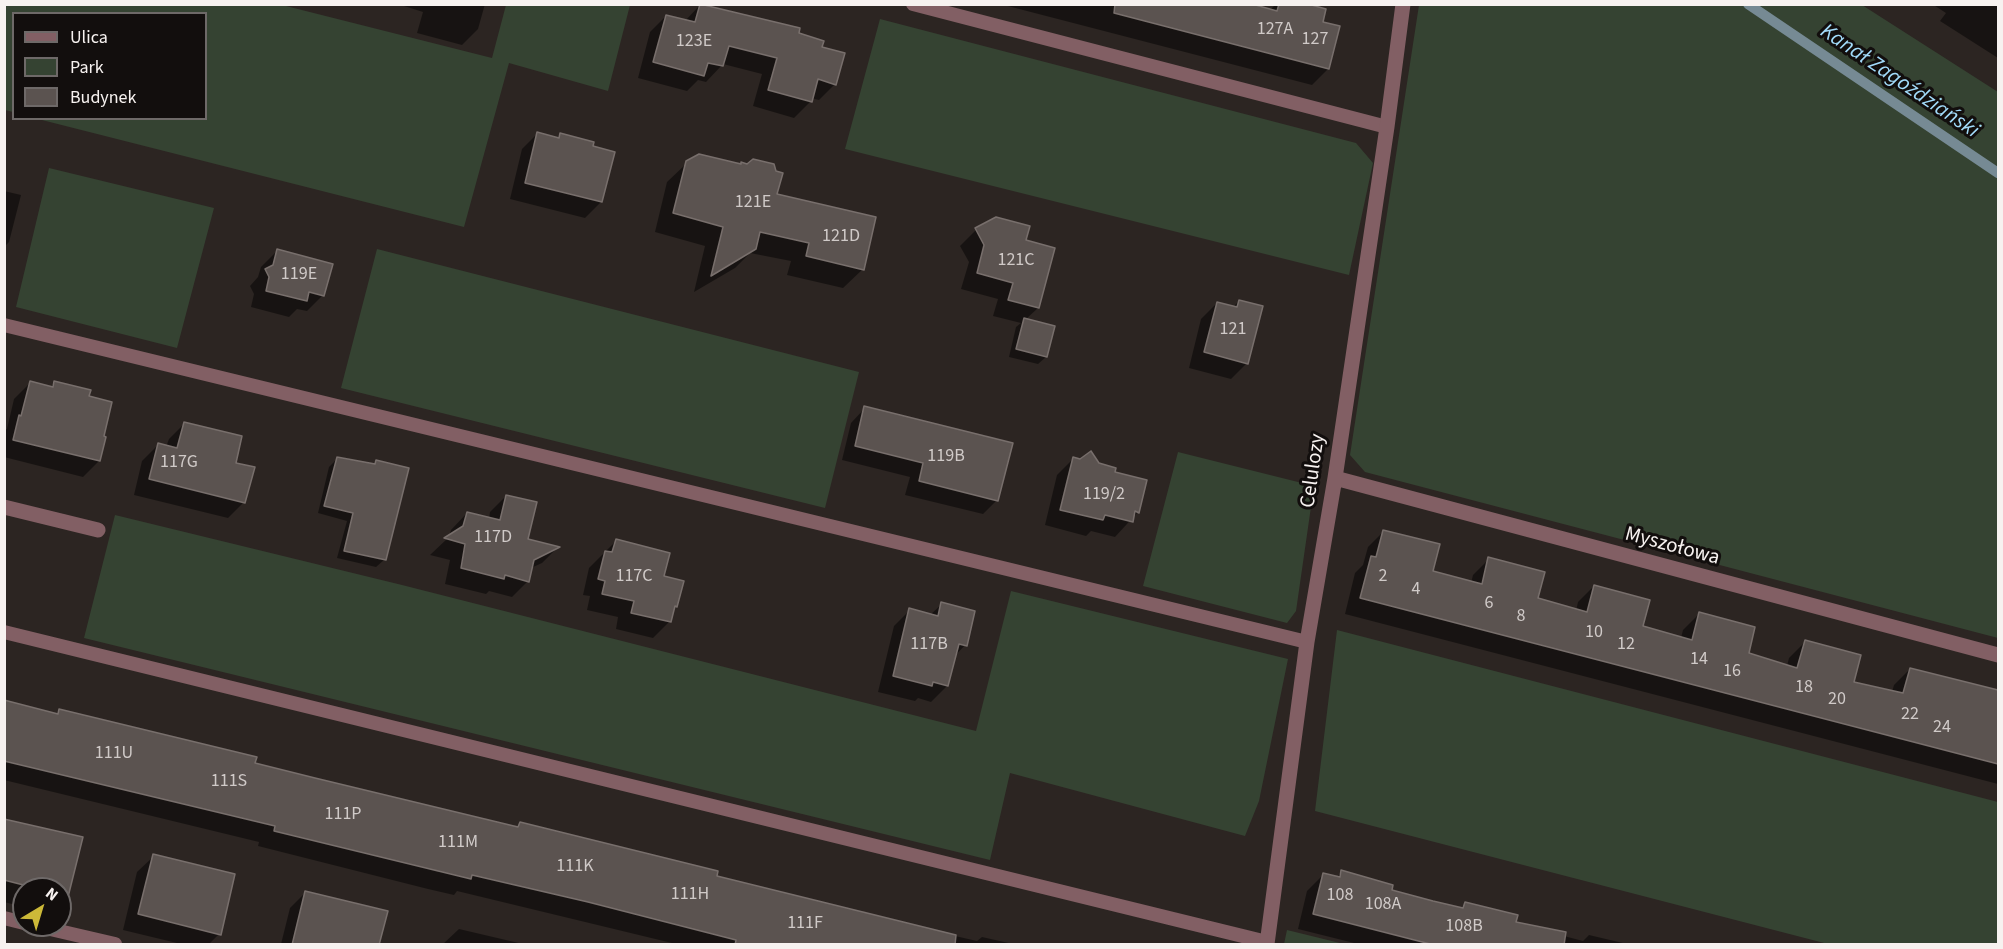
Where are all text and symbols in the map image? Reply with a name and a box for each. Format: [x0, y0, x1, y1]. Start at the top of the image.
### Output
legend [12, 12, 207, 120]
house number: 127A [1257, 19, 1293, 41]
water label: Kanał Zagoździański [1815, 19, 1983, 145]
text: Ulica [70, 25, 108, 50]
house number: 127 [1302, 29, 1328, 51]
house number: 123E [676, 31, 712, 53]
text: Park [70, 55, 104, 80]
text: Budynek [70, 85, 136, 110]
house number: 121E [735, 192, 771, 214]
house number: 121D [822, 226, 860, 248]
house number: 121C [997, 250, 1035, 272]
house number: 119E [281, 264, 317, 286]
house number: 121 [1220, 319, 1246, 341]
street label: Celulozy [1296, 432, 1332, 510]
house number: 119B [927, 446, 965, 468]
house number: 117G [160, 452, 198, 474]
house number: 119/2 [1083, 484, 1125, 506]
street label: Myszołowa [1622, 522, 1722, 572]
house number: 117D [474, 527, 512, 549]
house number: 117C [615, 566, 653, 588]
house number: 2 [1379, 566, 1387, 588]
house number: 4 [1412, 579, 1420, 601]
house number: 6 [1485, 593, 1493, 615]
house number: 8 [1517, 606, 1525, 628]
house number: 10 [1585, 622, 1603, 644]
house number: 117B [910, 634, 948, 656]
house number: 12 [1617, 634, 1635, 656]
house number: 14 [1690, 649, 1708, 671]
house number: 16 [1723, 661, 1741, 683]
house number: 18 [1795, 677, 1813, 699]
house number: 20 [1828, 689, 1846, 711]
house number: 22 [1901, 704, 1919, 726]
house number: 24 [1933, 717, 1951, 739]
house number: 111U [95, 743, 133, 765]
house number: 111S [211, 771, 247, 793]
house number: 111P [324, 804, 362, 826]
house number: 111M [438, 832, 478, 854]
house number: 111K [556, 856, 594, 878]
north arrow [12, 877, 72, 937]
text: N [41, 882, 63, 906]
house number: 111H [671, 884, 709, 906]
house number: 108 [1327, 885, 1353, 907]
house number: 108A [1365, 894, 1401, 916]
house number: 111F [787, 913, 823, 935]
house number: 108B [1445, 916, 1483, 938]

